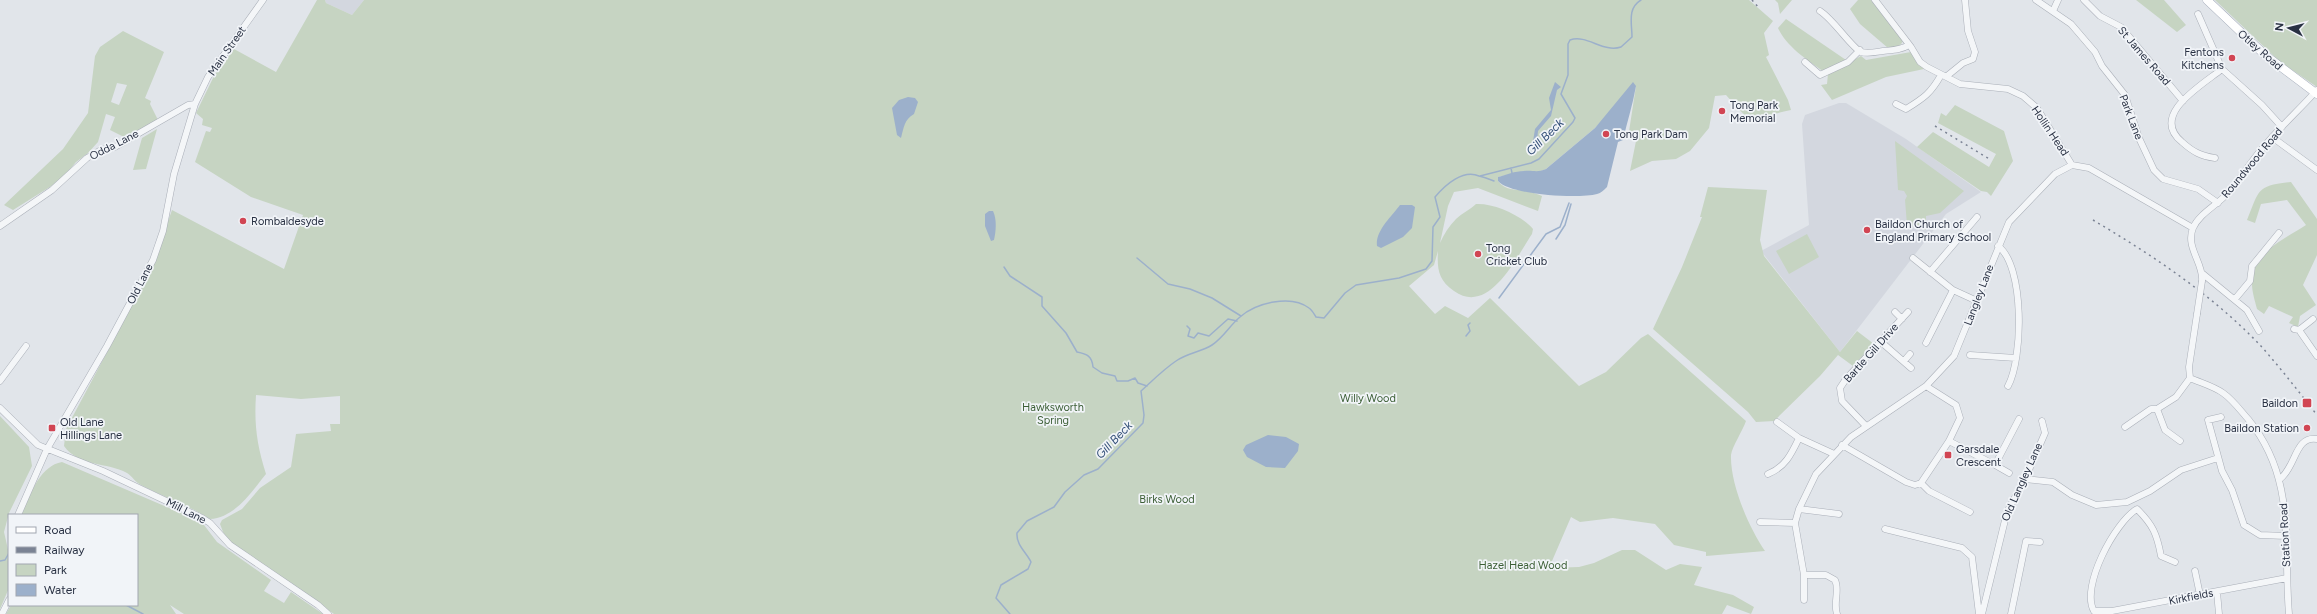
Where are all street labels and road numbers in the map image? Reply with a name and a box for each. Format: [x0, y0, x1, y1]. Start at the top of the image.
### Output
street label: Main Street [205, 24, 249, 78]
street label: St James Road [2115, 24, 2173, 88]
street label: Otley Road [2235, 27, 2285, 73]
street label: Park Lane [2116, 93, 2146, 141]
street label: Hollin Head [2029, 104, 2071, 158]
street label: Roundwood Road [2219, 125, 2285, 201]
street label: Odda Lane [87, 127, 141, 163]
street label: Old Lane [124, 262, 156, 306]
street label: Langley Lane [1961, 263, 1997, 327]
street label: Bartle Gill Drive [1841, 321, 1901, 385]
street label: Old Langley Lane [1999, 441, 2045, 523]
street label: Mill Lane [164, 495, 208, 527]
street label: Station Road [2277, 503, 2293, 567]
street label: Kirkfields [2168, 586, 2214, 608]

